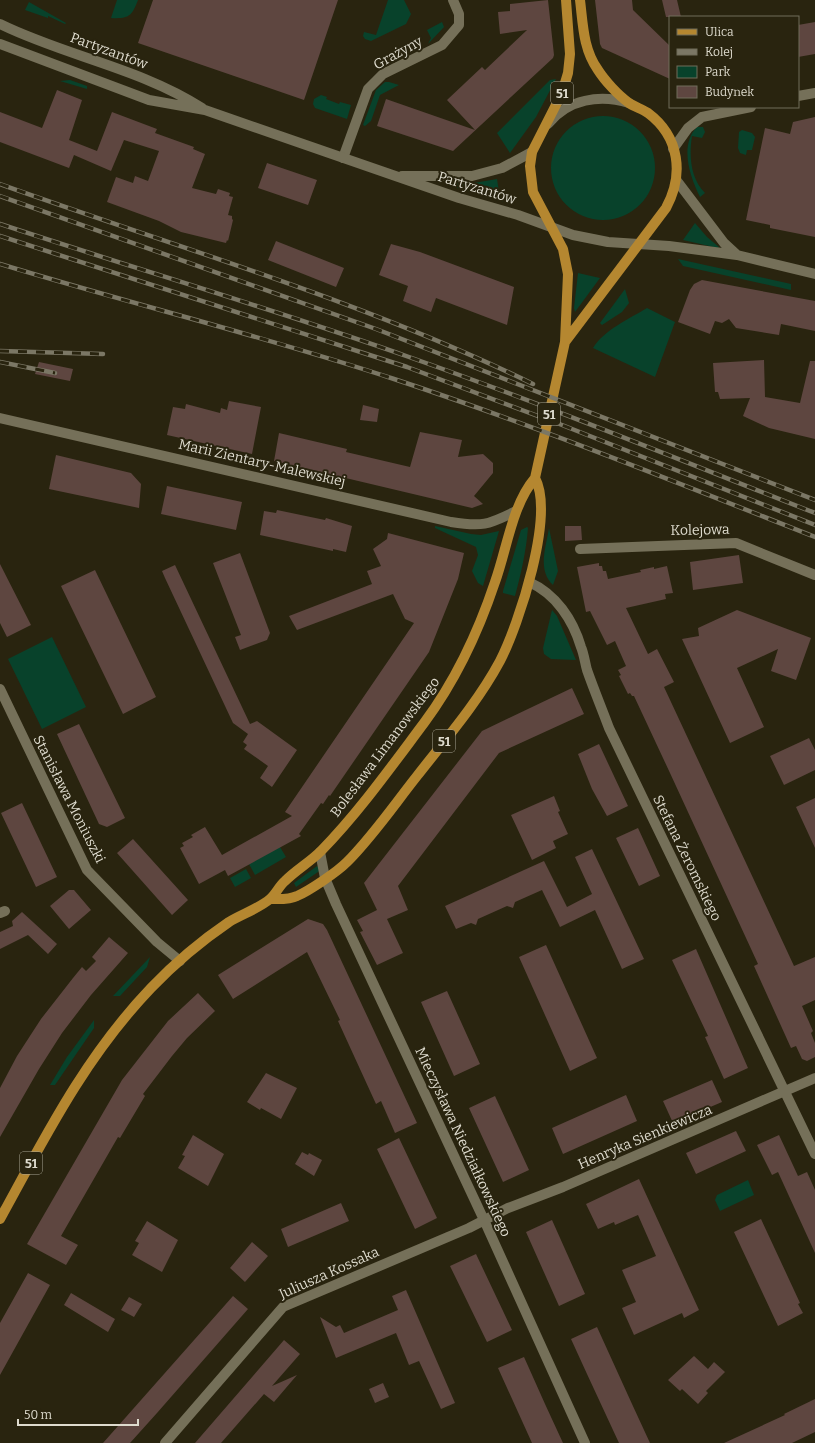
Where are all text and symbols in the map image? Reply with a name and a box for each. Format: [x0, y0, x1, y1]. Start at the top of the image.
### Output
legend [669, 16, 799, 108]
text: Ulica [705, 25, 734, 39]
street label: Partyzantów [68, 29, 151, 73]
street label: Grażyny [371, 32, 426, 73]
text: Kolej [705, 45, 733, 59]
text: Park [705, 65, 731, 79]
road number: 51 [551, 82, 573, 104]
text: Budynek [705, 85, 754, 99]
street label: Partyzantów [436, 168, 519, 208]
road number: 51 [538, 403, 560, 425]
street label: Marii Zientary-Malewskiej [177, 436, 347, 490]
street label: Kolejowa [670, 521, 730, 539]
street label: Bolesława Limanowskiego [327, 674, 443, 820]
road number: 51 [433, 730, 455, 752]
street label: Stanisława Moniuszki [29, 732, 109, 866]
street label: Stefana Żeromskiego [649, 792, 725, 924]
street label: Mieczysława Niedziałkowskiego [411, 1044, 515, 1240]
street label: Henryka Sienkiewicza [575, 1101, 715, 1173]
road number: 51 [20, 1152, 42, 1174]
street label: Juliusza Kossaka [276, 1243, 382, 1303]
scale bar [18, 1401, 138, 1427]
text: 50 m [24, 1408, 53, 1422]

